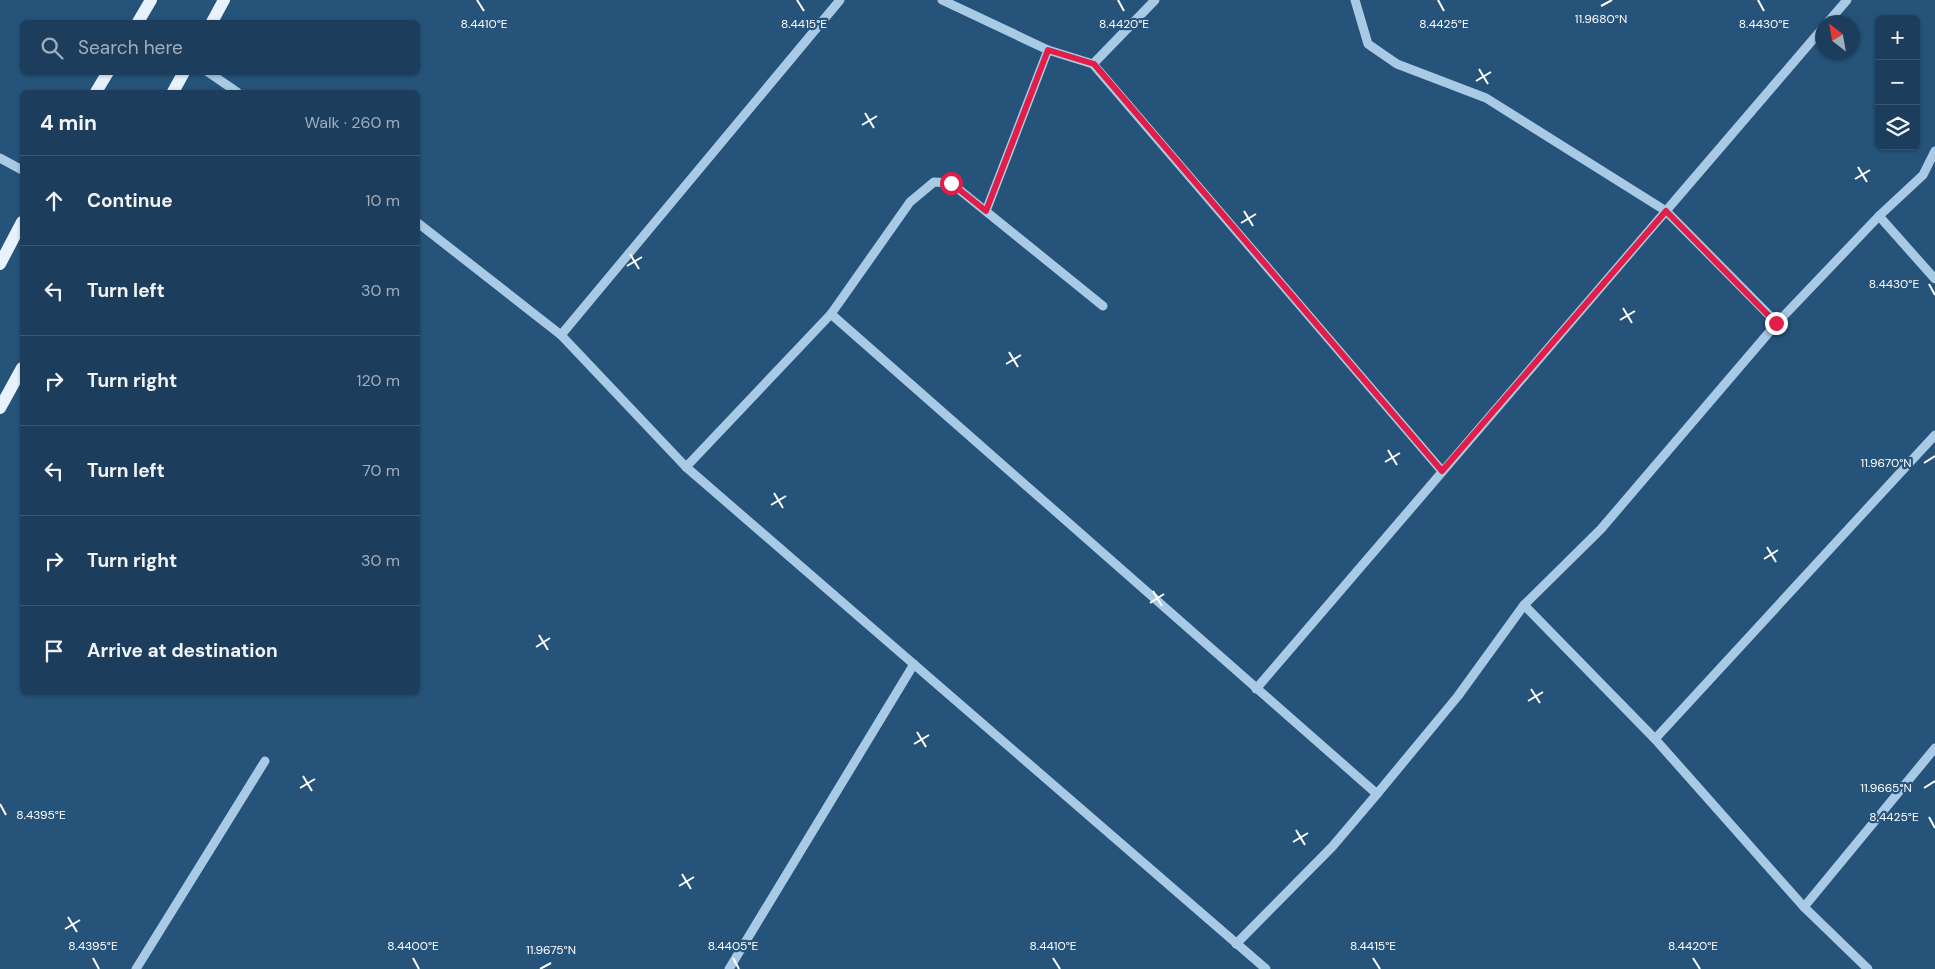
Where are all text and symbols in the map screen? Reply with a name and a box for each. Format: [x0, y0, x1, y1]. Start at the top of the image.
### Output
text: 11.9680°N [1575, 11, 1627, 27]
north arrow [1815, 15, 1860, 60]
map controls [1875, 15, 1920, 150]
button: + [1875, 15, 1920, 60]
text: 8.4410°E [460, 16, 508, 32]
text: 8.4415°E [781, 16, 827, 32]
text: 8.4420°E [1099, 16, 1149, 32]
text: 8.4425°E [1419, 16, 1469, 32]
text: 8.4430°E [1739, 16, 1789, 32]
search box [20, 20, 420, 75]
icon: search [38, 34, 66, 62]
text: Search here [78, 35, 183, 60]
button: − [1875, 60, 1920, 105]
button: layers [1875, 105, 1920, 150]
text: 4 min [40, 109, 97, 137]
text: Walk · 260 m [305, 112, 400, 133]
route start [940, 172, 963, 195]
icon: ahead [40, 187, 68, 215]
text: Continue [87, 188, 173, 213]
text: 10 m [366, 190, 400, 211]
text: 8.4430°E [1869, 276, 1919, 292]
icon: left [40, 277, 68, 305]
text: Turn left [87, 278, 165, 303]
text: 30 m [361, 280, 400, 301]
route end [1765, 312, 1788, 335]
icon: right [40, 367, 68, 395]
text: Turn right [87, 368, 177, 393]
text: 120 m [356, 370, 400, 391]
text: 11.9670°N [1860, 455, 1912, 471]
icon: left [40, 457, 68, 485]
text: Turn left [87, 458, 165, 483]
text: 70 m [362, 460, 400, 481]
icon: right [40, 547, 68, 575]
text: Turn right [87, 548, 177, 573]
text: 30 m [361, 550, 400, 571]
icon: arrive [40, 637, 68, 665]
text: Arrive at destination [87, 638, 278, 663]
text: 11.9665°N [1860, 780, 1912, 796]
text: 8.4395°E [16, 807, 66, 823]
text: 8.4425°E [1869, 809, 1919, 825]
text: 8.4395°E [68, 938, 118, 954]
text: 8.4400°E [387, 938, 439, 954]
text: 8.4405°E [708, 938, 759, 954]
text: 8.4410°E [1029, 938, 1077, 954]
text: 8.4415°E [1350, 938, 1396, 954]
text: 8.4420°E [1668, 938, 1718, 954]
text: 11.9675°N [526, 942, 576, 958]

